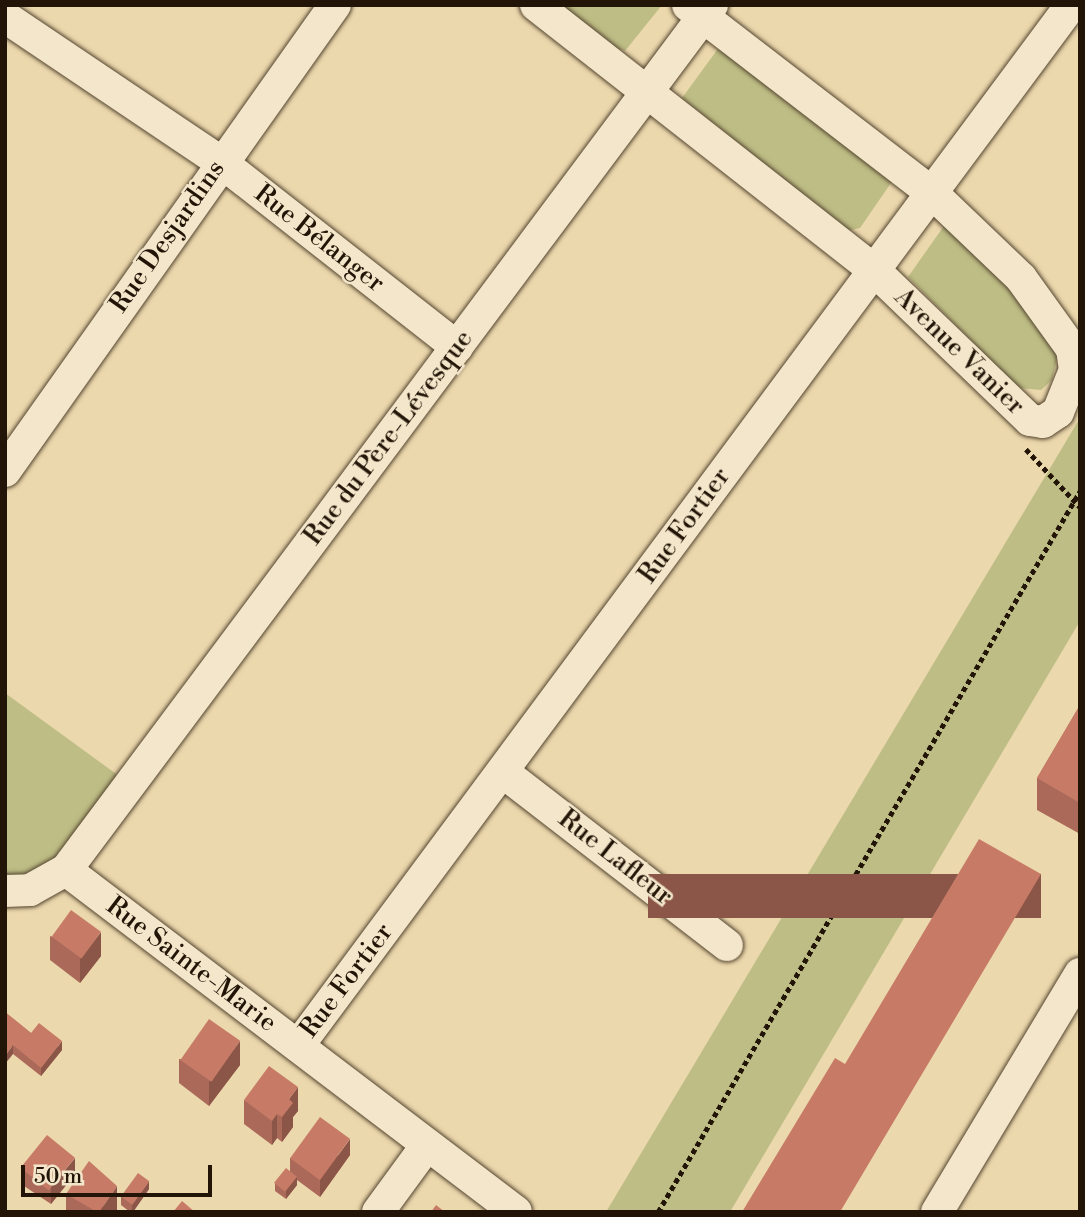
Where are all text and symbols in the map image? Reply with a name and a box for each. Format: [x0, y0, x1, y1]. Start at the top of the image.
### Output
street label: Rue Desjardins [104, 155, 232, 319]
street label: Rue Bélanger [248, 179, 390, 299]
street label: Avenue Vanier [887, 282, 1031, 422]
street label: Rue du Père-Lévesque [298, 324, 480, 552]
street label: Rue Fortier [633, 462, 737, 590]
street label: Rue Lafleur [552, 804, 678, 912]
street label: Rue Sainte-Marie [100, 891, 282, 1039]
street label: Rue Fortier [294, 918, 400, 1044]
scale bar [24, 1150, 215, 1194]
text: 50 m [34, 1164, 82, 1190]

